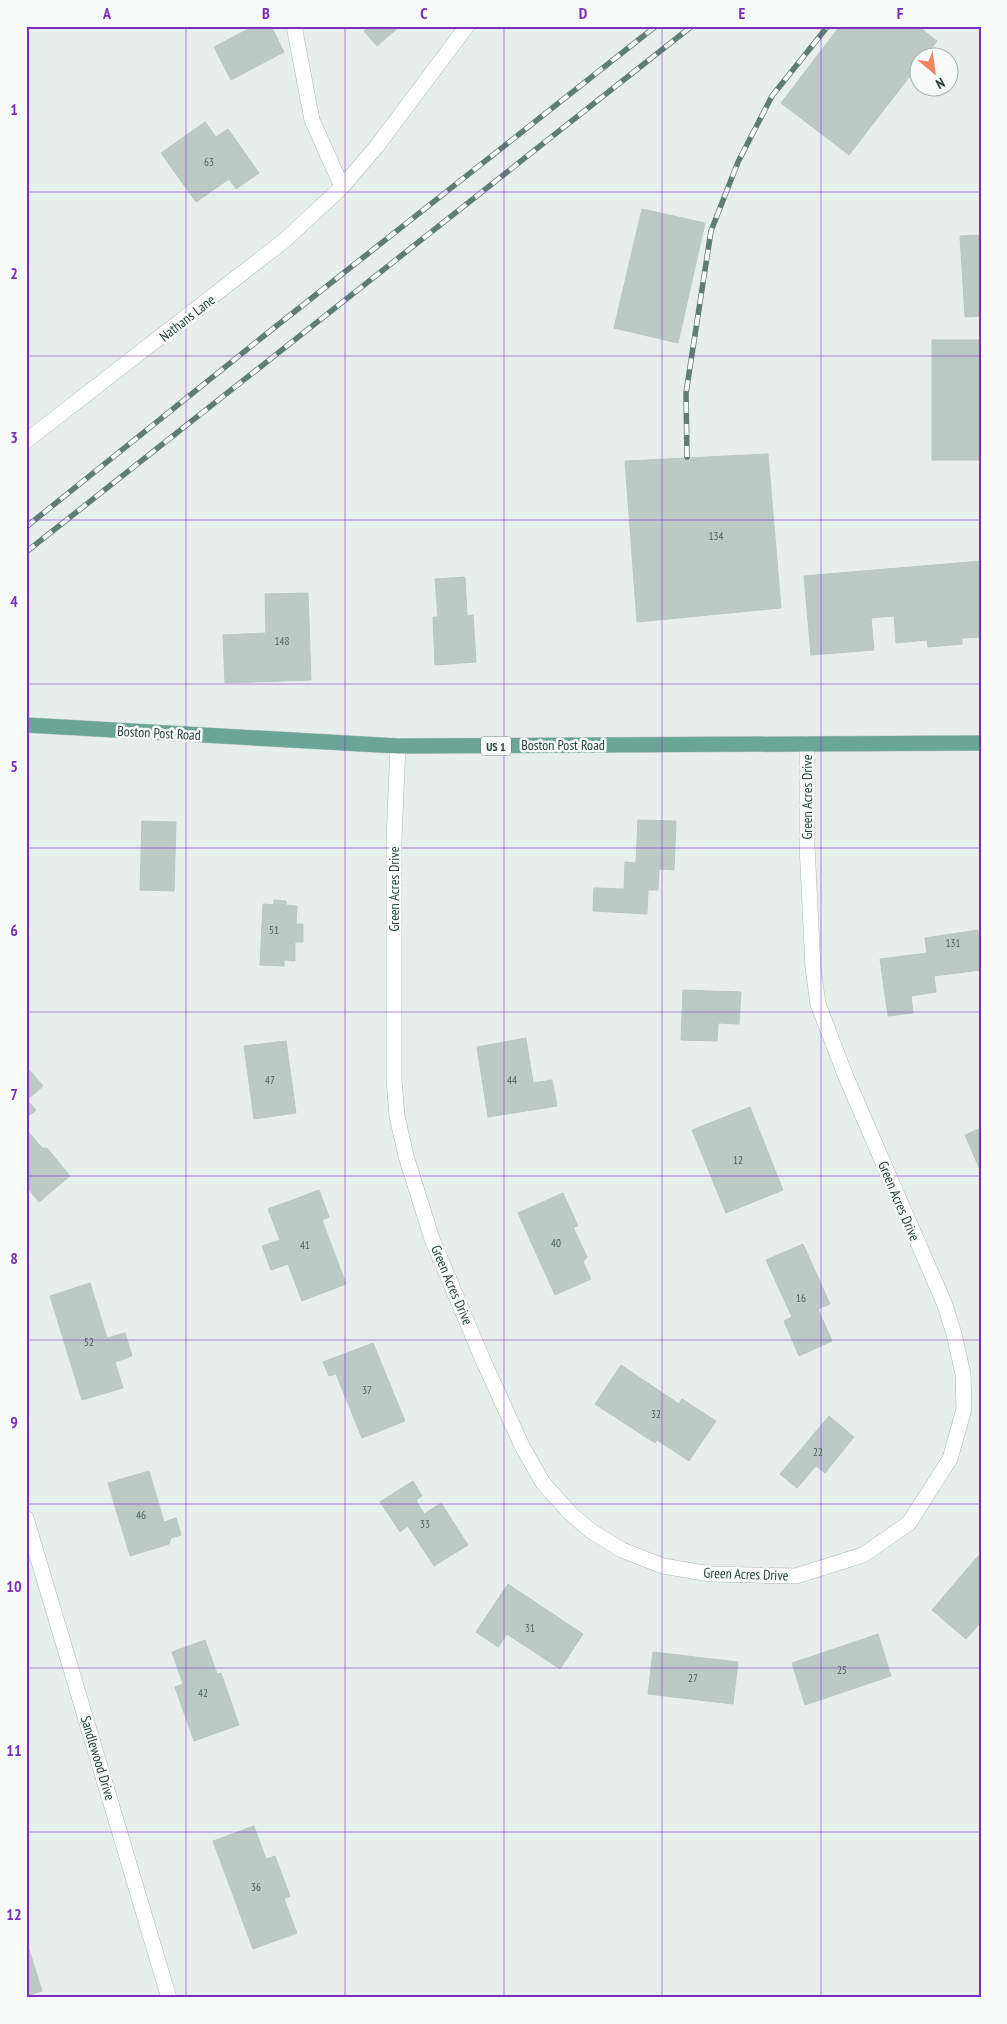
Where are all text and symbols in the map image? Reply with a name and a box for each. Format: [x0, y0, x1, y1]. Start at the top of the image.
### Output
text: A [102, 3, 112, 23]
text: B [262, 3, 270, 23]
text: C [420, 3, 428, 23]
text: D [579, 3, 588, 23]
text: E [739, 3, 746, 23]
text: F [897, 3, 904, 23]
north arrow [910, 48, 960, 98]
text: N [933, 74, 948, 93]
text: 1 [10, 99, 18, 119]
house number: 63 [204, 155, 214, 169]
text: 2 [10, 263, 18, 283]
street label: Nathans Lane [156, 291, 219, 345]
text: 3 [10, 427, 18, 447]
house number: 134 [709, 529, 723, 543]
text: 4 [10, 591, 18, 611]
house number: 148 [275, 634, 289, 648]
street label: Boston Post Road [117, 722, 201, 744]
road number: US 1 [481, 736, 511, 756]
street label: Boston Post Road [521, 736, 605, 754]
street label: Green Acres Drive [798, 754, 816, 840]
text: 5 [10, 756, 18, 776]
street label: Green Acres Drive [385, 846, 403, 932]
text: 6 [10, 920, 18, 940]
house number: 51 [269, 923, 279, 937]
house number: 131 [946, 936, 960, 950]
house number: 47 [265, 1073, 275, 1087]
house number: 44 [507, 1073, 517, 1087]
text: 7 [10, 1084, 18, 1104]
house number: 12 [733, 1153, 743, 1167]
street label: Green Acres Drive [874, 1158, 924, 1244]
house number: 40 [551, 1236, 561, 1250]
house number: 41 [300, 1238, 310, 1252]
street label: Green Acres Drive [427, 1242, 477, 1328]
text: 8 [10, 1248, 18, 1268]
house number: 16 [796, 1291, 806, 1305]
house number: 52 [84, 1335, 94, 1349]
house number: 37 [362, 1383, 372, 1397]
house number: 32 [651, 1407, 661, 1421]
text: 9 [10, 1412, 18, 1432]
house number: 22 [813, 1445, 823, 1459]
house number: 46 [136, 1508, 146, 1522]
house number: 33 [420, 1517, 430, 1531]
street label: Green Acres Drive [703, 1564, 789, 1584]
text: 10 [6, 1576, 22, 1596]
house number: 31 [525, 1621, 535, 1635]
house number: 25 [837, 1663, 847, 1677]
house number: 27 [688, 1671, 698, 1685]
house number: 42 [198, 1686, 208, 1700]
street label: Sandlewood Drive [77, 1714, 119, 1803]
text: 11 [6, 1740, 22, 1760]
house number: 36 [251, 1880, 261, 1894]
text: 12 [6, 1904, 22, 1924]

